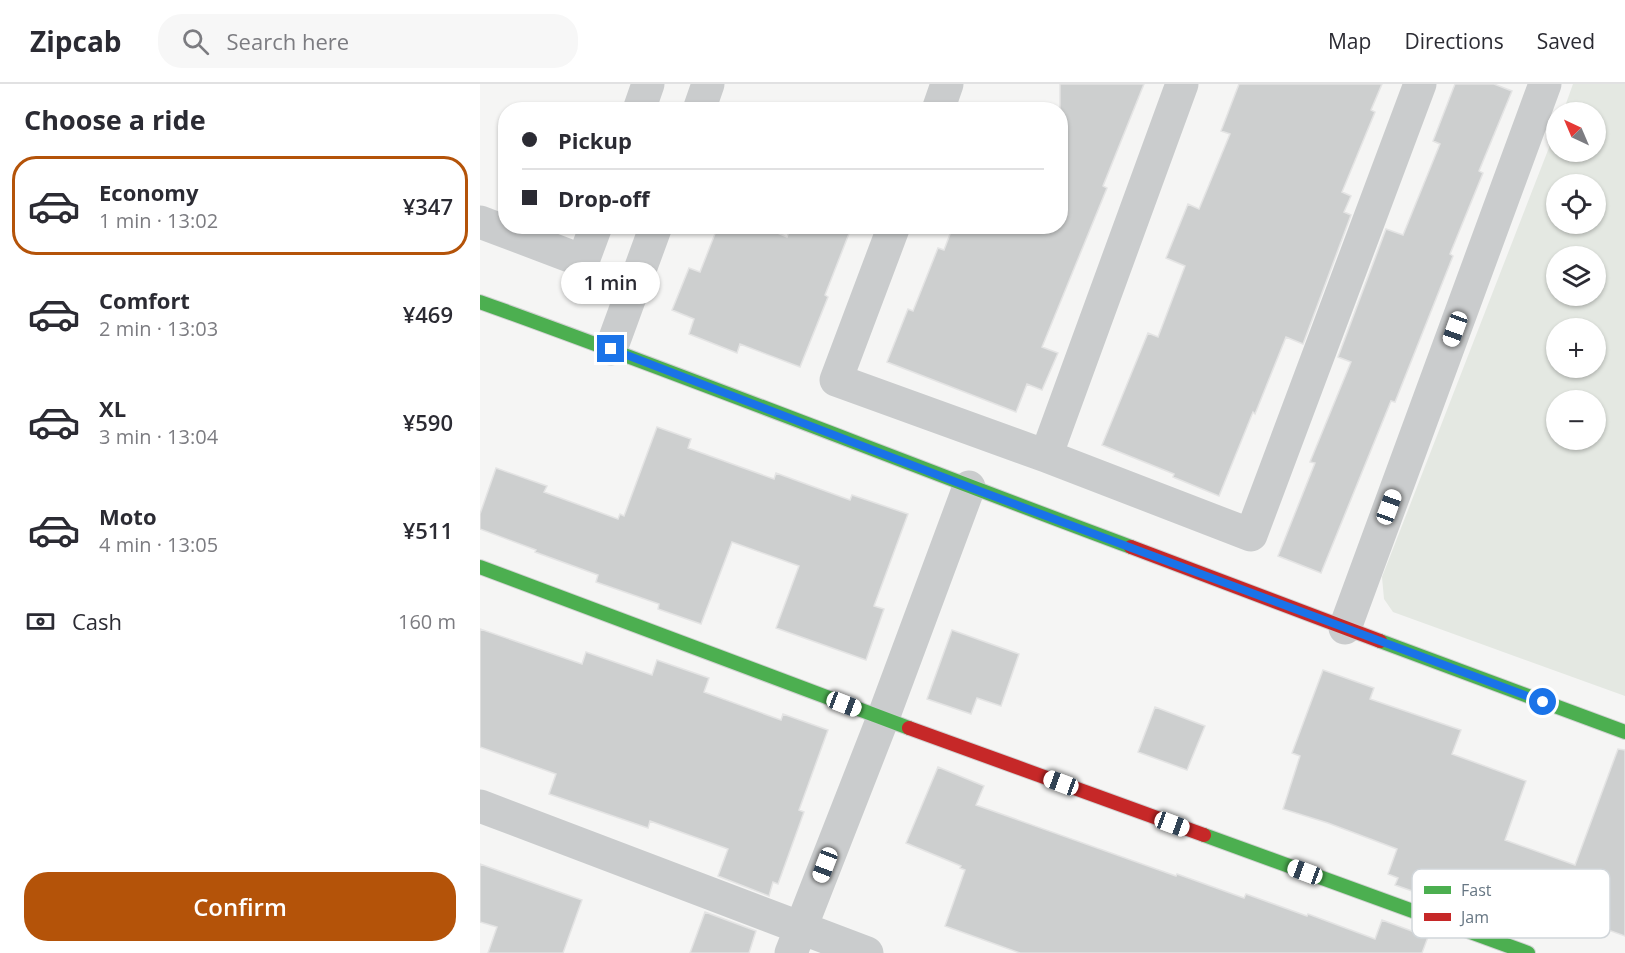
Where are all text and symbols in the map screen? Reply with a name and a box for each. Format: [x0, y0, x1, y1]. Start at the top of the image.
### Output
search box [158, 14, 578, 68]
text: Zipcab [30, 22, 122, 60]
icon: search [179, 25, 212, 58]
text: Search here [227, 26, 349, 56]
text: Map [1328, 27, 1371, 55]
text: Directions [1404, 27, 1504, 55]
text: Saved [1537, 27, 1595, 55]
text: Choose a ride [24, 101, 206, 138]
north arrow [1546, 102, 1606, 162]
map controls [1546, 102, 1606, 450]
text: Pickup [558, 125, 632, 155]
button: locate [1546, 174, 1606, 234]
text: Economy [99, 177, 198, 207]
icon: car [27, 179, 81, 233]
text: Drop-off [558, 183, 650, 213]
text: ¥347 [403, 191, 453, 221]
text: 1 min · 13:02 [99, 207, 218, 234]
button: layers [1546, 246, 1606, 306]
callout: 1 min [562, 262, 660, 304]
text: 1 min [584, 269, 638, 296]
text: Comfort [99, 285, 190, 315]
icon: car [27, 287, 81, 341]
text: ¥469 [403, 299, 453, 329]
car [1440, 309, 1470, 349]
text: 2 min · 13:03 [99, 315, 218, 342]
button: + [1546, 318, 1606, 378]
route end [597, 335, 624, 362]
button: − [1546, 390, 1606, 450]
text: XL [99, 393, 126, 423]
icon: car [27, 395, 81, 449]
text: ¥590 [403, 407, 453, 437]
text: 3 min · 13:04 [99, 423, 218, 450]
car [1374, 487, 1404, 527]
text: Moto [99, 501, 157, 531]
icon: car [27, 503, 81, 557]
text: ¥511 [403, 515, 453, 545]
text: 4 min · 13:05 [99, 531, 218, 558]
icon: cash [24, 605, 57, 638]
text: Cash [72, 606, 122, 636]
text: 160 m [398, 608, 456, 635]
route start [1529, 688, 1556, 715]
car [824, 689, 864, 719]
car [1041, 768, 1081, 798]
car [1152, 809, 1192, 839]
car [810, 845, 840, 885]
car [1285, 857, 1325, 887]
legend [1412, 869, 1610, 938]
button: Confirm [24, 872, 456, 941]
text: Fast [1461, 879, 1492, 901]
text: Jam [1459, 906, 1489, 928]

